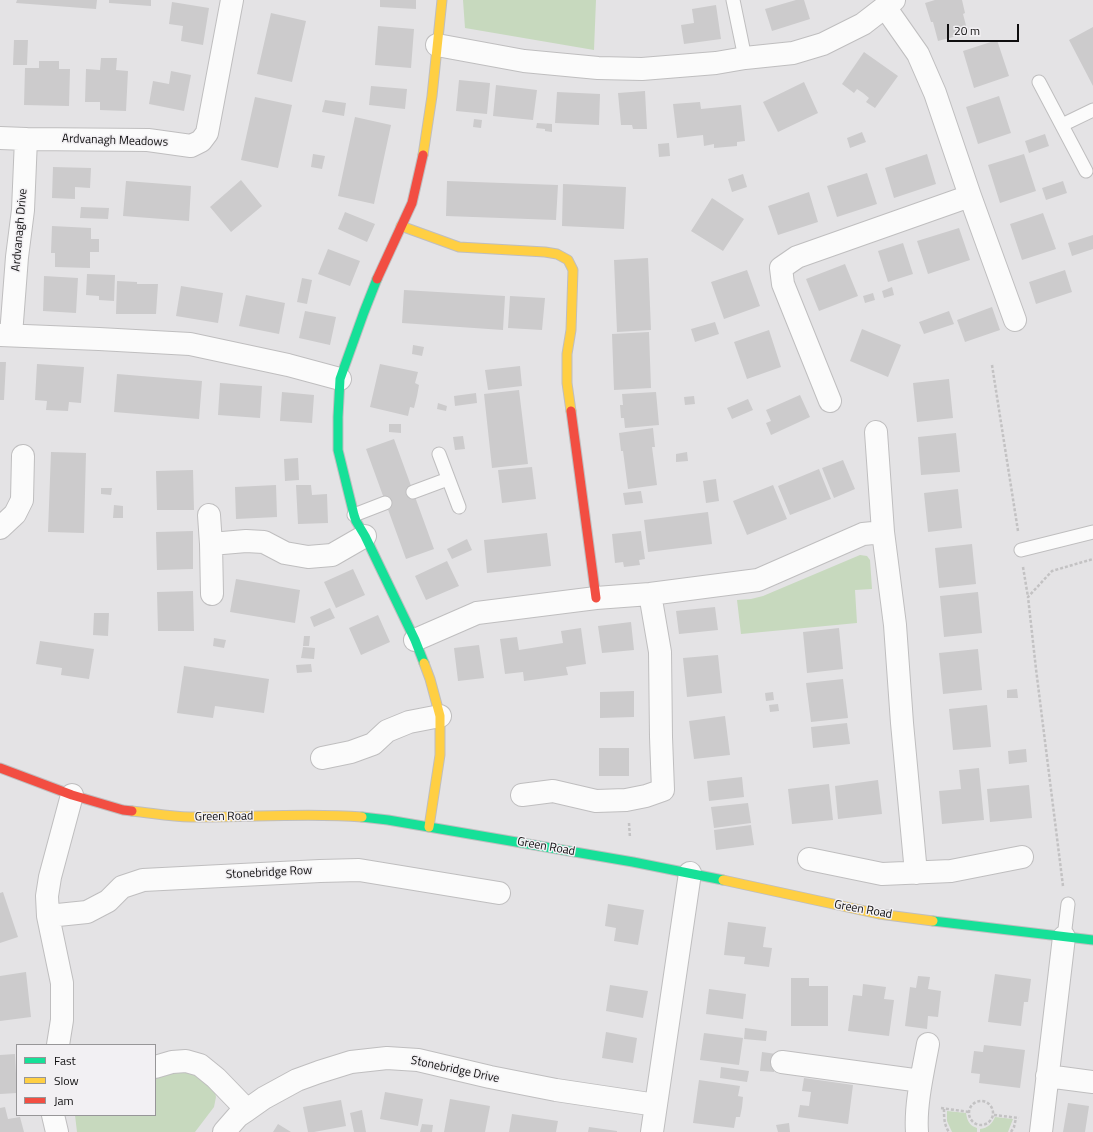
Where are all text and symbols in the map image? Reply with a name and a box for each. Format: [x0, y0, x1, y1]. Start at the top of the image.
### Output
scale bar [949, 16, 1021, 42]
text: 20 m [954, 21, 980, 40]
street label: Ardvanagh Meadows [62, 132, 168, 150]
street label: Ardvanagh Drive [9, 188, 31, 272]
street label: Green Road [195, 809, 253, 825]
street label: Green Road [516, 835, 576, 859]
street label: Stonebridge Row [225, 864, 313, 882]
street label: Green Road [833, 898, 893, 922]
legend [16, 1044, 156, 1116]
text: Fast [54, 1051, 76, 1070]
street label: Stonebridge Drive [409, 1054, 501, 1086]
text: Slow [54, 1071, 79, 1090]
text: Jam [54, 1091, 74, 1110]

